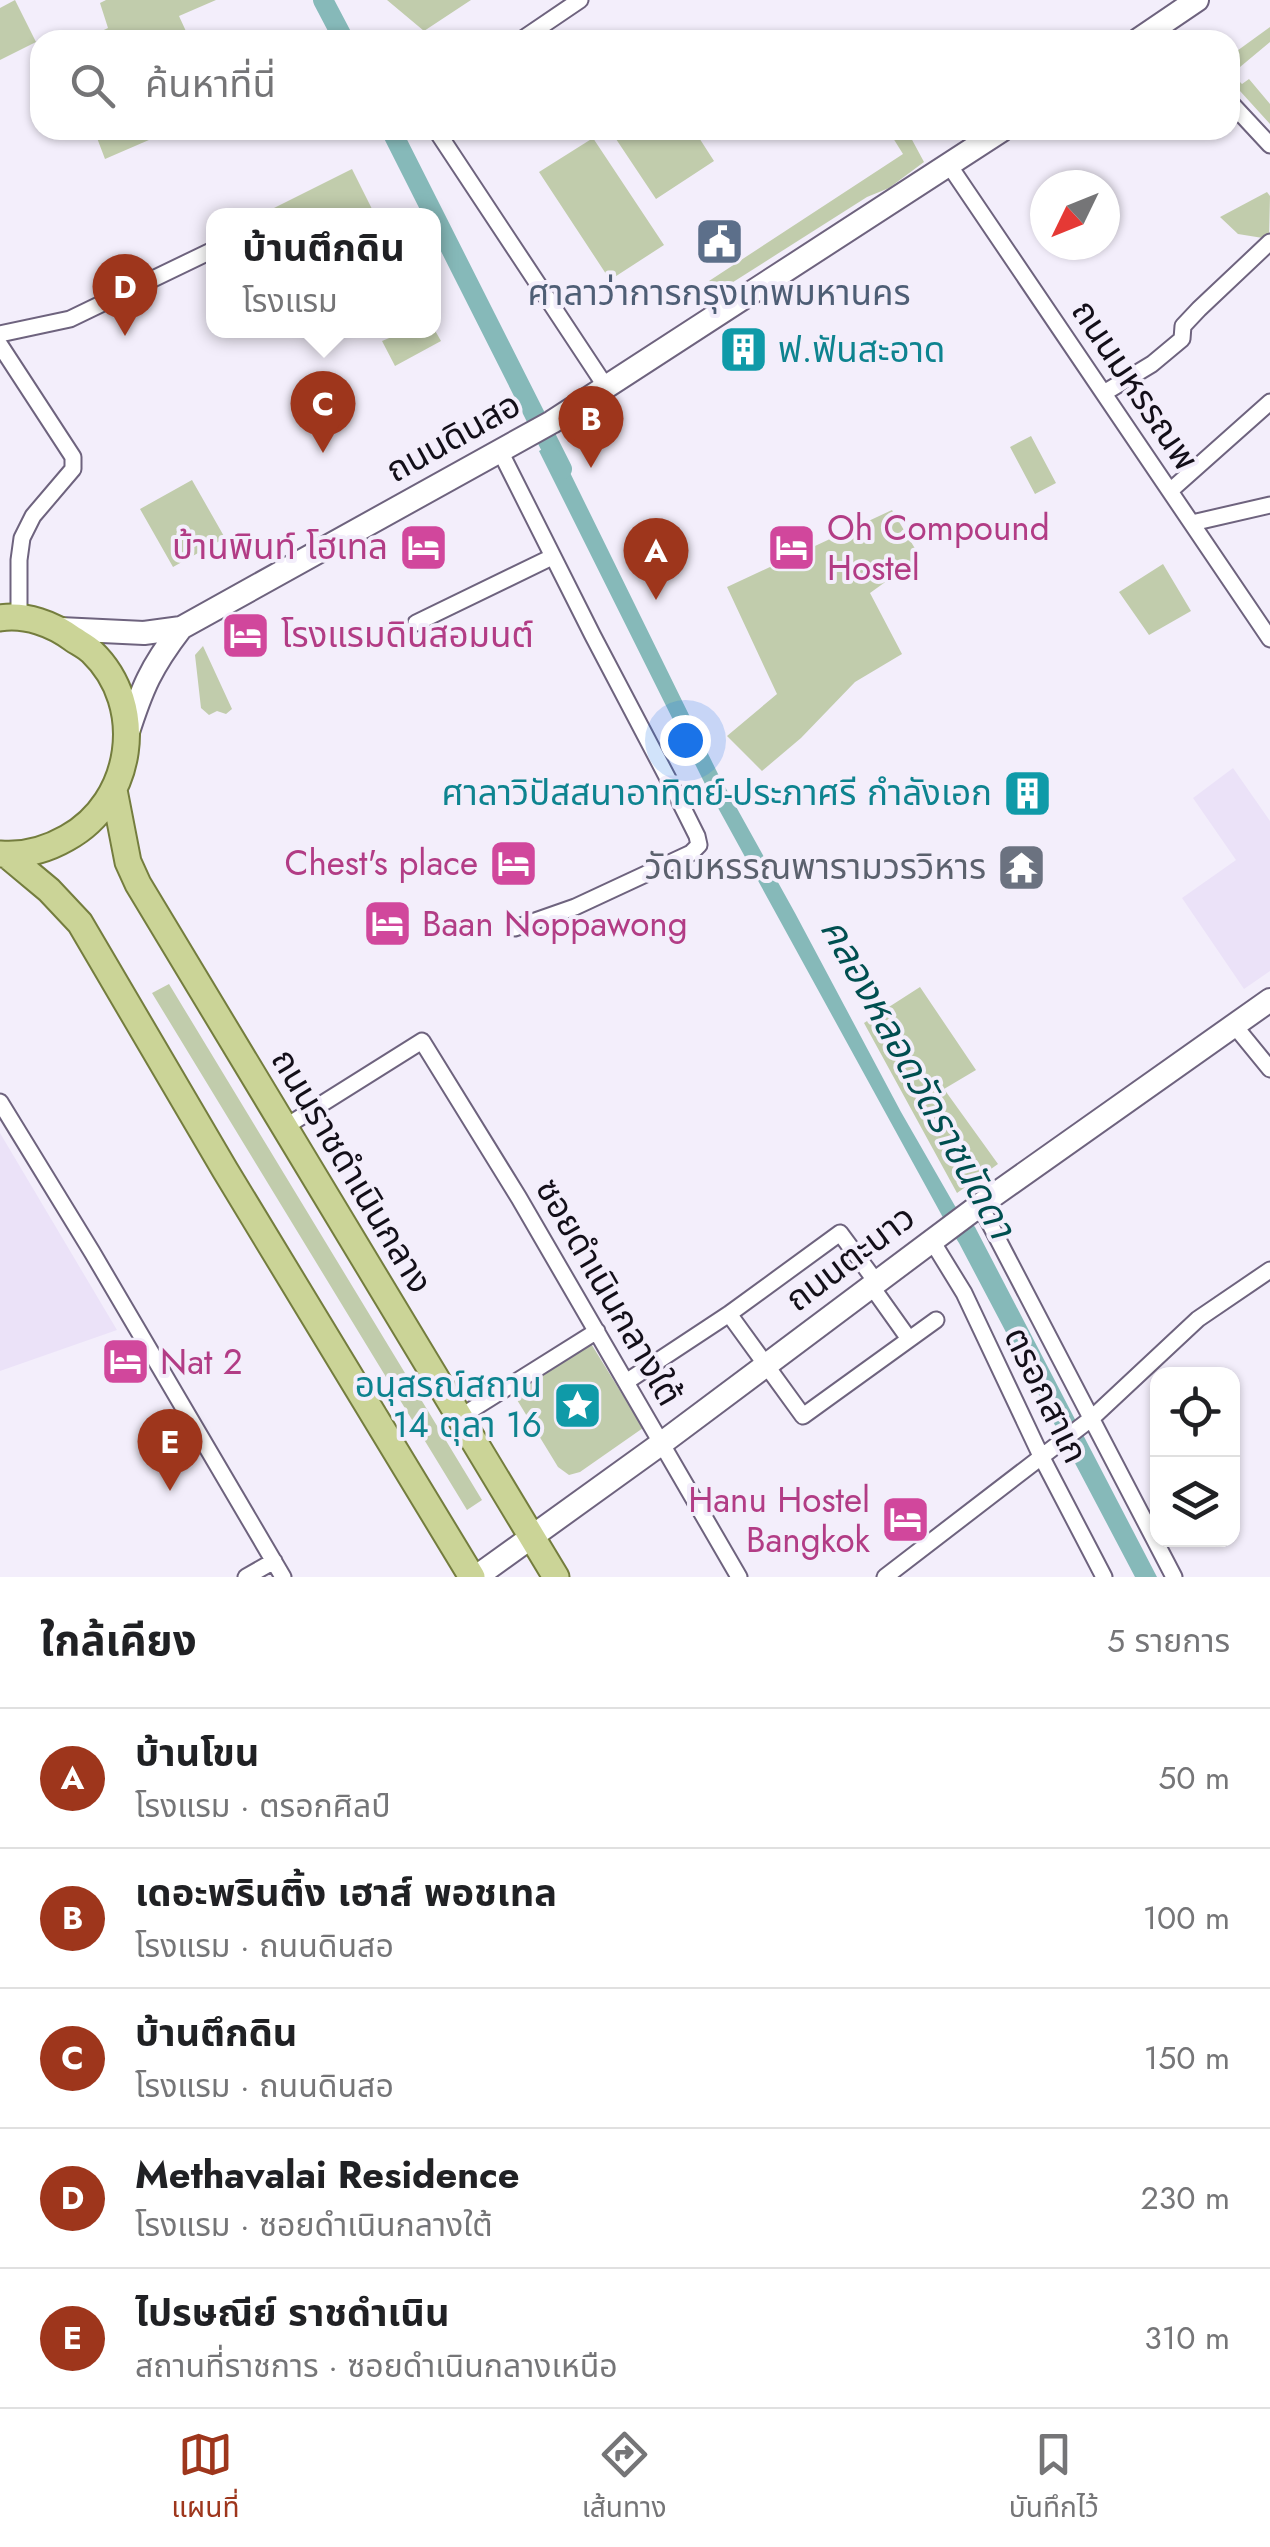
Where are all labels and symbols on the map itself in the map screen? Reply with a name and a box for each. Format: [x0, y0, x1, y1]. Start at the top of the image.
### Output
north arrow [1030, 170, 1120, 260]
public building icon: ศาลาว่าการกรุงเทพมหานคร [693, 215, 745, 267]
pin: D [92, 254, 158, 336]
place label: ศาลาว่าการกรุงเทพมหานคร [527, 268, 911, 318]
street label: ถนนมหรรณพ [1059, 290, 1211, 480]
building icon: ฟ.ฟันสะอาด [717, 324, 769, 376]
place label: ฟ.ฟันสะอาด [778, 325, 945, 375]
pin: C [290, 370, 356, 453]
street label: ถนนดินสอ [377, 379, 529, 495]
pin: B [558, 386, 624, 468]
place label: Oh Compound Hostel [827, 503, 1050, 593]
pin: A [624, 518, 688, 600]
hotel icon: บ้านพินท์ โฮเทล [397, 521, 449, 573]
place label: บ้านพินท์ โฮเทล [172, 522, 388, 572]
hotel icon: Oh Compound Hostel [766, 522, 818, 574]
hotel icon: โรงแรมดินสอมนต์ [220, 609, 272, 661]
place label: โรงแรมดินสอมนต์ [281, 610, 534, 660]
your location [660, 715, 711, 766]
building icon: ศาลาวิปัสสนาอาทิตย์-ประภาศรี กำลังเอก [1001, 767, 1053, 819]
place label: ศาลาวิปัสสนาอาทิตย์-ประภาศรี กำลังเอก [441, 768, 992, 818]
hotel icon: Chest's place [487, 837, 539, 889]
place label: Chest's place [284, 838, 478, 888]
temple icon: วัดมหรรณพารามวรวิหาร [995, 841, 1047, 893]
place label: วัดมหรรณพารามวรวิหาร [645, 842, 986, 892]
hotel icon: Baan Noppawong [361, 898, 413, 950]
place label: Baan Noppawong [422, 899, 688, 949]
water label: คลองหลอดวัดราชนัดดา [807, 907, 1030, 1249]
street label: ถนนราชดำเนินกลาง [259, 1039, 445, 1303]
street label: ซอยดำเนินกลางใต้ [524, 1169, 694, 1415]
street label: ถนนตะนาว [775, 1193, 925, 1323]
street label: ตรอกสาเก [992, 1318, 1100, 1472]
hotel icon: Nat 2 [99, 1336, 151, 1388]
place label: Nat 2 [160, 1337, 243, 1387]
place label: อนุสรณ์สถาน 14 ตุลา 16 [355, 1360, 542, 1450]
place icon: อนุสรณ์สถาน 14 ตุลา 16 [551, 1379, 603, 1431]
pin: E [138, 1408, 202, 1491]
place label: Hanu Hostel Bangkok [688, 1475, 871, 1565]
hotel icon: Hanu Hostel Bangkok [879, 1494, 931, 1546]

